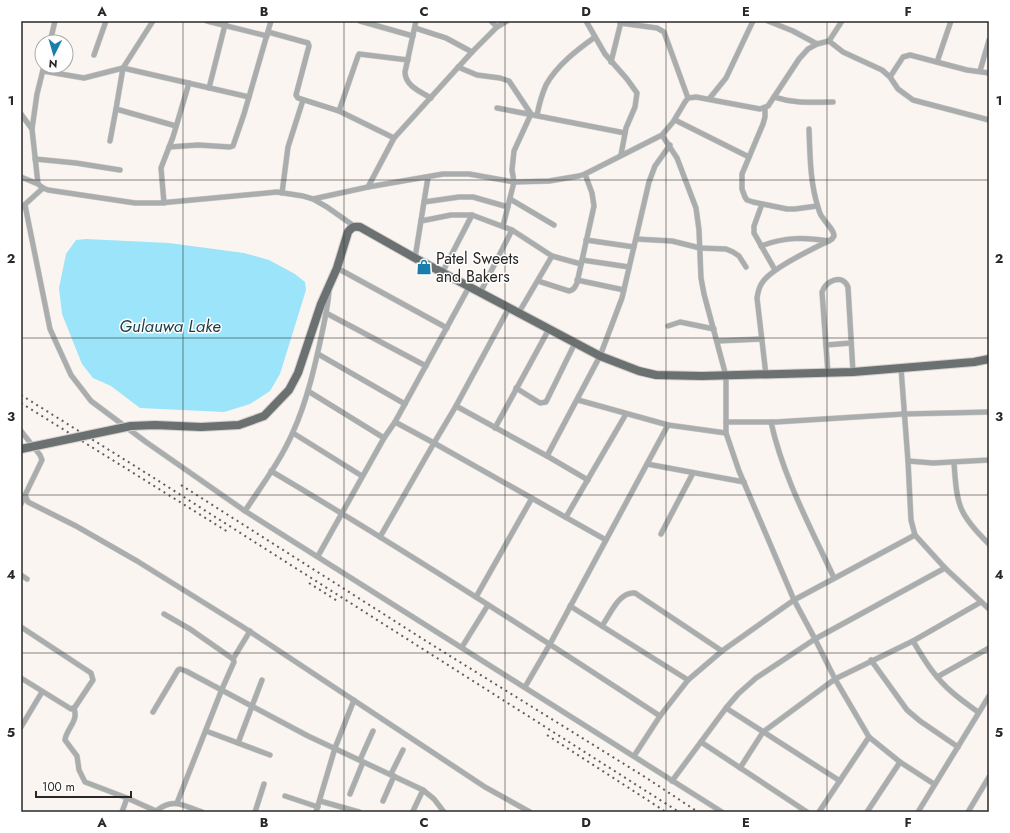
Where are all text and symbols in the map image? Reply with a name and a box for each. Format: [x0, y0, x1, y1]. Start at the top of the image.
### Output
text: A [96, 2, 107, 21]
text: B [260, 2, 269, 21]
text: C [419, 2, 429, 21]
text: D [581, 2, 591, 21]
text: E [742, 2, 750, 21]
text: F [904, 2, 912, 21]
north arrow [34, 34, 74, 74]
text: N [48, 56, 58, 72]
text: 1 [8, 91, 14, 110]
text: 1 [996, 91, 1002, 110]
place label: Patel Sweets and Bakers [436, 247, 519, 288]
text: 2 [7, 249, 15, 268]
text: 2 [995, 249, 1003, 268]
shop icon: Patel Sweets and Bakers [415, 258, 433, 276]
water label: Gulauwa Lake [119, 314, 221, 338]
text: 3 [7, 407, 15, 426]
text: 3 [995, 407, 1003, 426]
text: 4 [6, 565, 16, 584]
text: 4 [994, 565, 1004, 584]
text: 5 [7, 723, 15, 742]
text: 5 [995, 723, 1003, 742]
scale bar [36, 773, 131, 799]
text: 100 m [42, 778, 75, 796]
text: A [96, 813, 107, 832]
text: B [260, 813, 269, 832]
text: C [419, 813, 429, 832]
text: D [581, 813, 591, 832]
text: E [742, 813, 750, 832]
text: F [904, 813, 912, 832]

